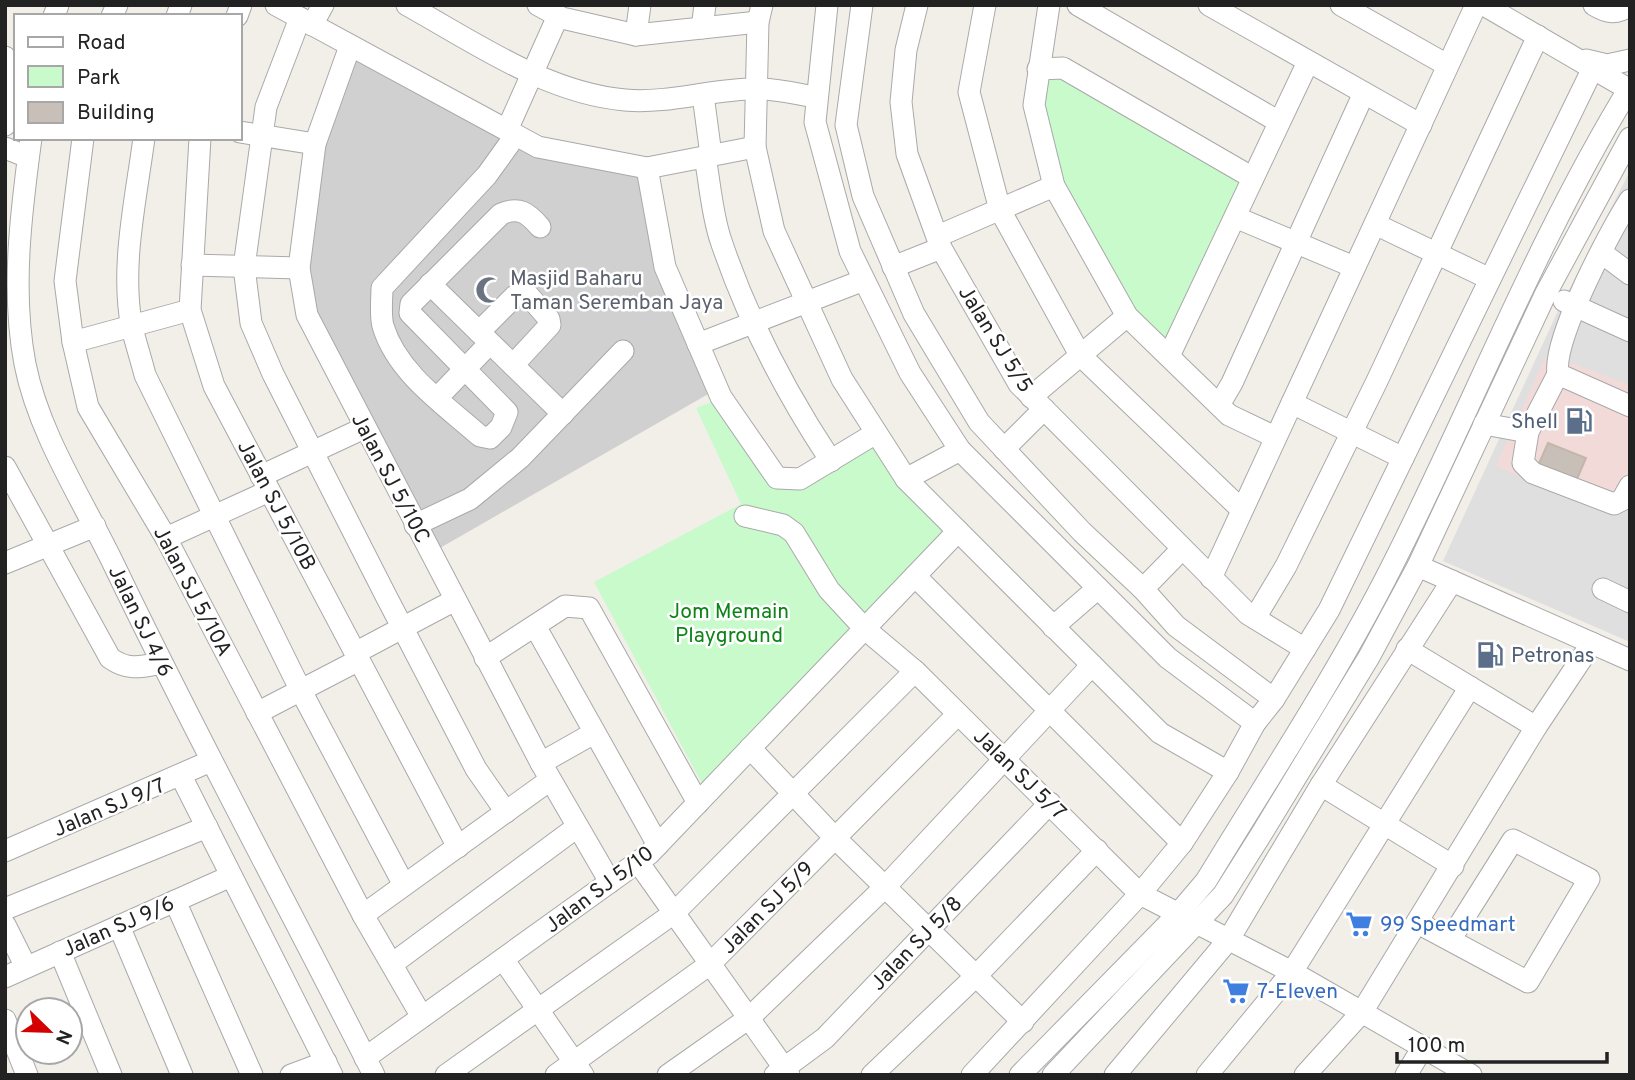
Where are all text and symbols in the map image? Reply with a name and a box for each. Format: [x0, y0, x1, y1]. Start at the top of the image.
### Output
legend [14, 14, 242, 140]
text: Road [77, 30, 126, 57]
text: Park [77, 65, 120, 92]
text: Building [77, 100, 155, 127]
place label: Masjid Baharu Taman Seremban Jaya [510, 266, 723, 317]
mosque icon: Masjid Baharu Taman Seremban Jaya [474, 275, 504, 305]
street label: Jalan SJ 5/5 [951, 281, 1038, 398]
fuel station icon: Shell [1564, 406, 1594, 436]
street label: Jalan SJ 5/10C [344, 409, 435, 548]
place label: Shell [1511, 409, 1558, 436]
street label: Jalan SJ 5/10B [230, 436, 321, 575]
street label: Jalan SJ 5/10A [146, 522, 237, 661]
street label: Jalan SJ 4/6 [101, 561, 178, 682]
park label: Jom Memain Playground [669, 599, 789, 650]
fuel station icon: Petronas [1475, 640, 1505, 670]
place label: Petronas [1511, 643, 1595, 670]
street label: Jalan SJ 5/7 [967, 724, 1071, 826]
street label: Jalan SJ 9/7 [50, 773, 170, 844]
street label: Jalan SJ 5/10 [540, 840, 660, 940]
street label: Jalan SJ 5/9 [716, 856, 820, 960]
street label: Jalan SJ 9/6 [58, 891, 179, 964]
street label: Jalan SJ 5/8 [865, 891, 969, 997]
supermarket icon: 99 Speedmart [1344, 909, 1374, 939]
place label: 99 Speedmart [1380, 912, 1516, 939]
supermarket icon: 7-Eleven [1221, 976, 1251, 1006]
place label: 7-Eleven [1257, 979, 1338, 1006]
north arrow [14, 996, 84, 1066]
scale bar [1397, 1020, 1607, 1064]
text: N [49, 1026, 77, 1048]
text: 100 m [1408, 1033, 1465, 1060]

